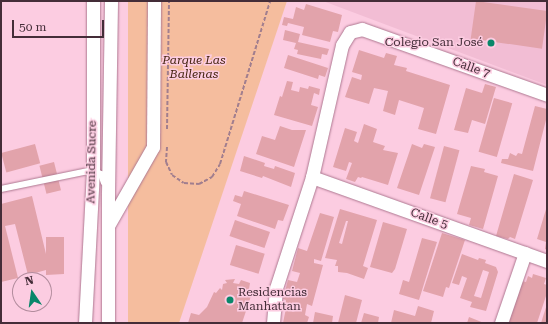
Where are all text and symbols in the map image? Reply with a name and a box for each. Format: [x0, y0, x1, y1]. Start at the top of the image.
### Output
scale bar [14, 12, 106, 38]
text: 50 m [19, 20, 46, 34]
place label: Colegio San José [385, 36, 483, 50]
marker: Colegio San José [486, 38, 496, 48]
park label: Parque Las Ballenas [162, 54, 226, 82]
street label: Calle 7 [450, 55, 492, 81]
street label: Avenida Sucre [84, 120, 100, 204]
street label: Calle 5 [408, 206, 450, 232]
north arrow [12, 272, 52, 312]
text: N [24, 274, 35, 288]
place label: Residencias Manhattan [238, 286, 307, 314]
marker: Residencias Manhattan [225, 295, 235, 305]

